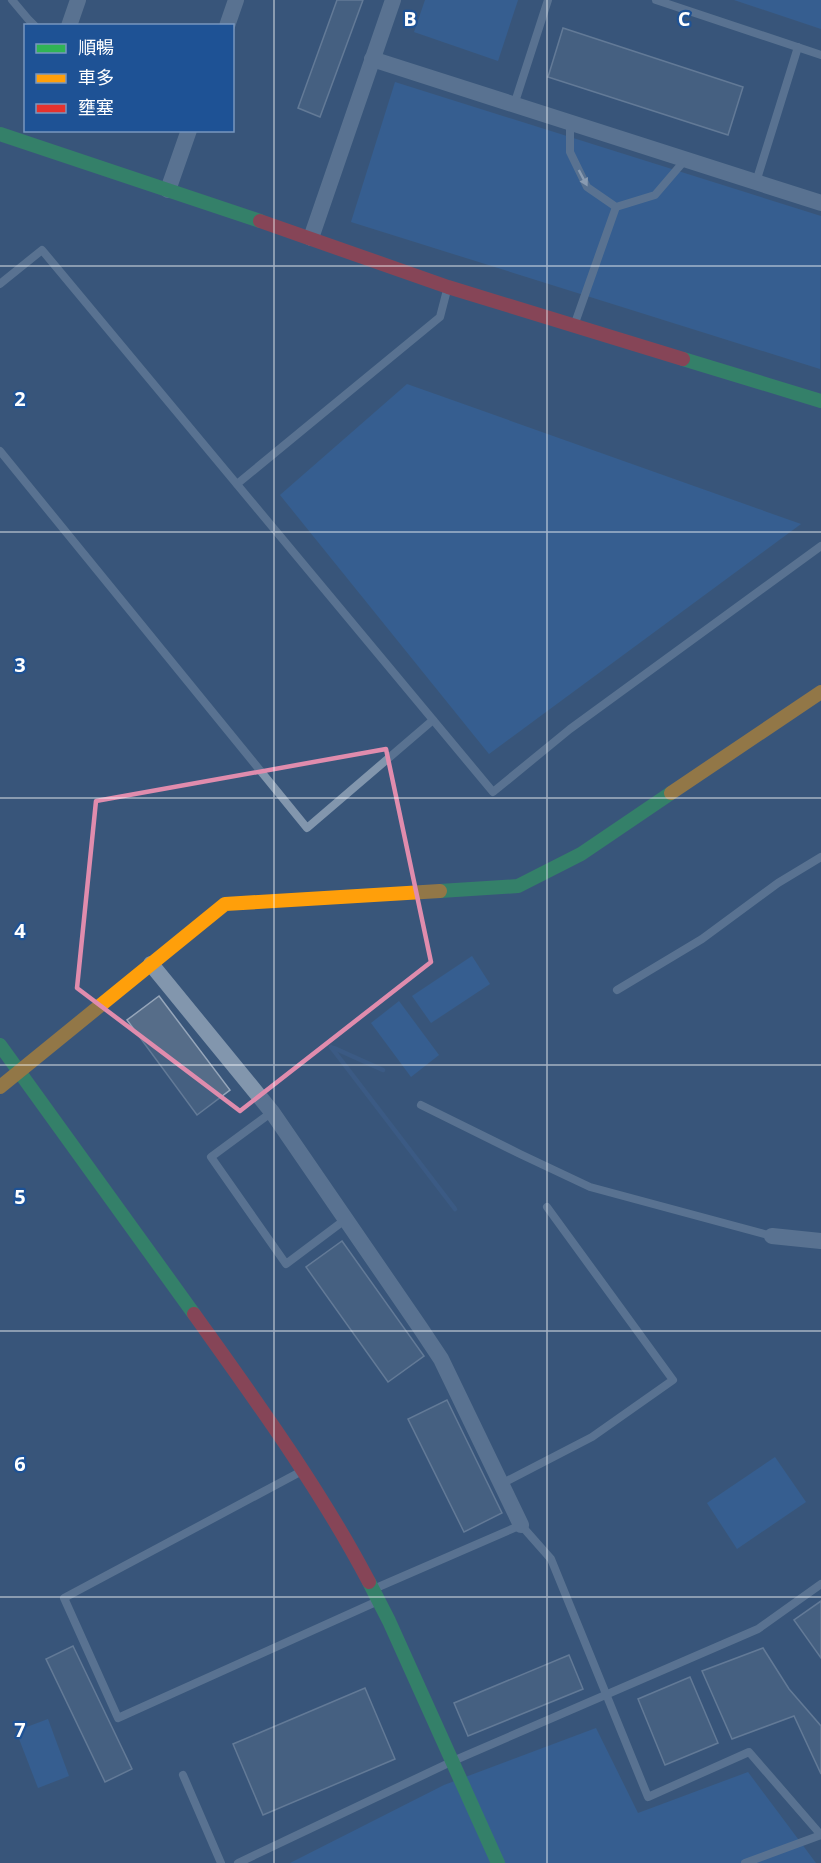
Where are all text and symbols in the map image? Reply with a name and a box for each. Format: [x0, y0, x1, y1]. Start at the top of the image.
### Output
text: B [403, 5, 417, 32]
text: C [678, 5, 691, 32]
legend [24, 24, 234, 132]
text: 順暢 [78, 35, 114, 59]
text: 車多 [78, 65, 114, 89]
text: 壅塞 [78, 95, 114, 119]
one-way arrow [579, 170, 588, 187]
text: 2 [14, 385, 26, 412]
text: 3 [14, 651, 26, 678]
text: 4 [14, 917, 26, 944]
text: 5 [14, 1183, 26, 1210]
text: 6 [14, 1450, 26, 1477]
text: 7 [14, 1716, 26, 1743]

